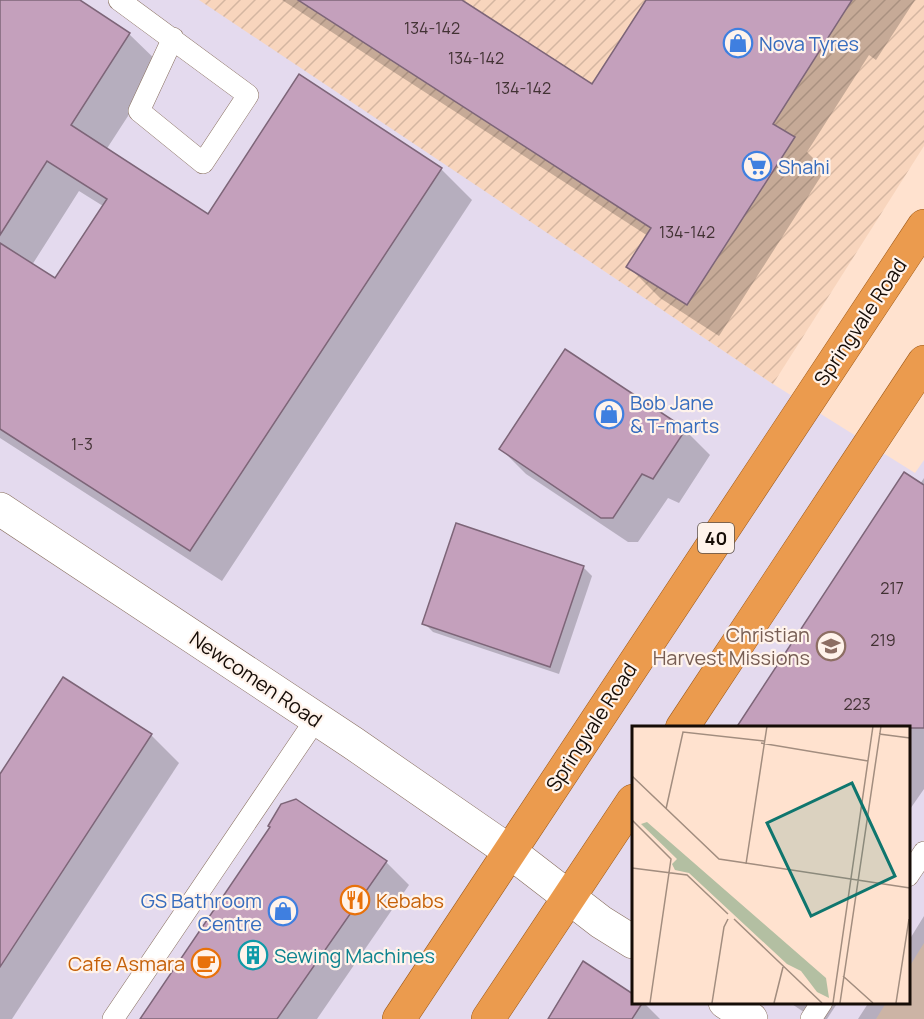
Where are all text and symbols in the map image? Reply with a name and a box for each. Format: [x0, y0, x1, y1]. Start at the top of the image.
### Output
house number: 134-142 [404, 17, 460, 39]
shop icon: Nova Tyres [722, 27, 754, 59]
place label: Nova Tyres [759, 30, 859, 57]
house number: 134-142 [448, 47, 504, 69]
house number: 134-142 [495, 77, 551, 99]
supermarket icon: Shahi [741, 150, 773, 182]
place label: Shahi [778, 153, 830, 180]
house number: 134-142 [659, 221, 715, 243]
street label: Springvale Road [807, 253, 913, 391]
place label: Bob Jane & T-marts [630, 389, 719, 439]
shop icon: Bob Jane & T-marts [593, 398, 625, 430]
house number: 1-3 [71, 433, 93, 455]
road number: 40 [698, 523, 734, 553]
house number: 217 [880, 577, 904, 599]
place label: Christian Harvest Missions [653, 621, 810, 671]
street label: Newcomen Road [185, 625, 327, 733]
house number: 219 [870, 629, 896, 651]
school or university icon: Christian Harvest Missions [815, 630, 847, 662]
street label: Springvale Road [539, 658, 643, 796]
house number: 223 [843, 693, 871, 715]
inset map [632, 726, 909, 1004]
restaurant icon: Kebabs [339, 884, 371, 916]
place label: GS Bathroom Centre [141, 887, 262, 937]
place label: Kebabs [376, 887, 444, 914]
shop icon: GS Bathroom Centre [267, 895, 299, 927]
building icon: Sewing Machines [237, 939, 269, 971]
place label: Sewing Machines [274, 942, 435, 969]
cafe icon: Cafe Asmara [190, 947, 222, 979]
place label: Cafe Asmara [68, 950, 185, 977]

